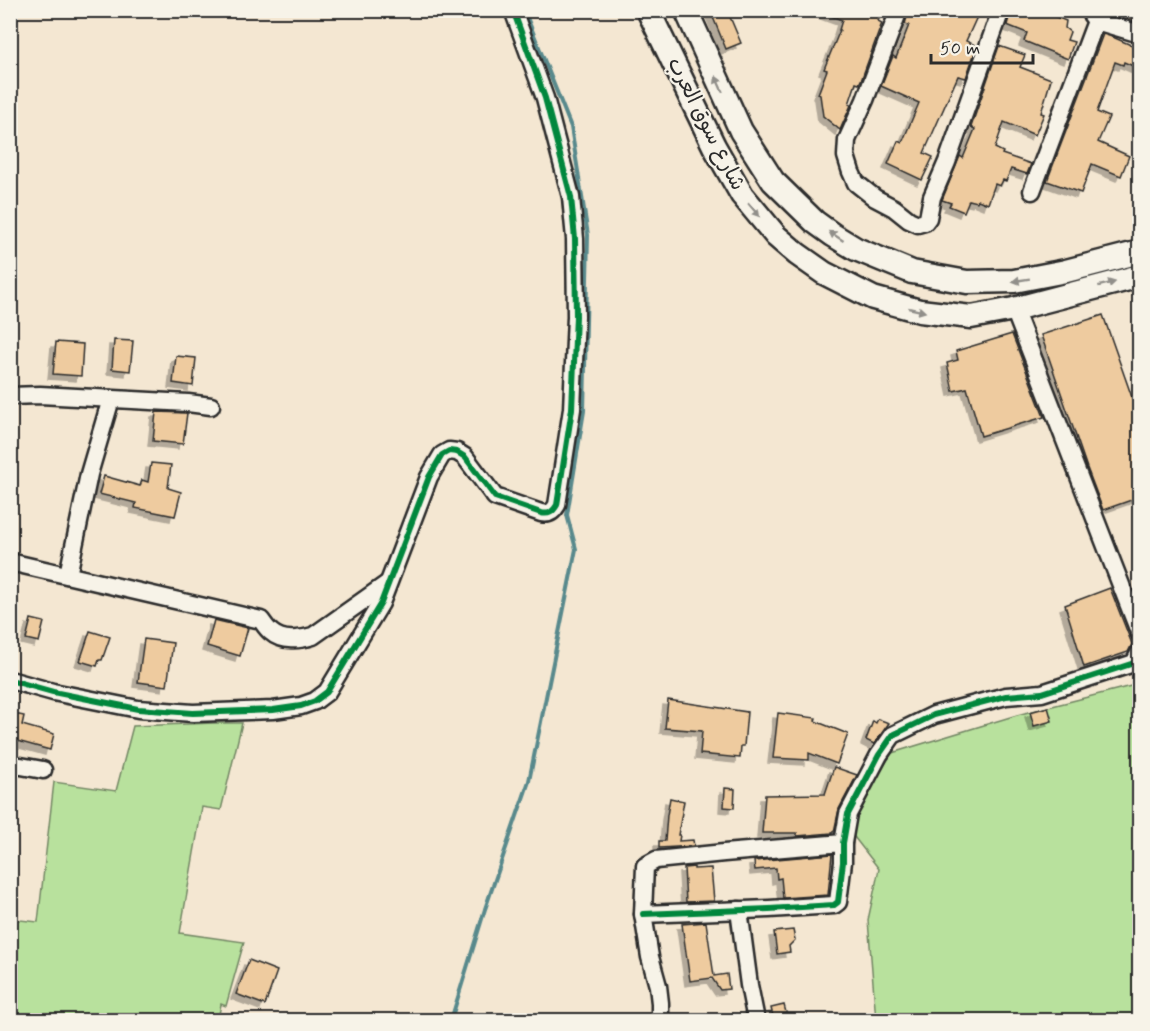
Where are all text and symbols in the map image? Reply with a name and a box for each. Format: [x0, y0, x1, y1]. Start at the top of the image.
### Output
scale bar [931, 27, 1033, 65]
text: 50 m [940, 37, 980, 61]
street label: شارع سوق العرب [660, 53, 752, 195]
one-way arrow [715, 75, 724, 92]
one-way arrow [748, 202, 761, 218]
one-way arrow [828, 230, 844, 242]
one-way arrow [1012, 275, 1031, 284]
one-way arrow [1098, 278, 1117, 288]
one-way arrow [908, 305, 926, 315]

